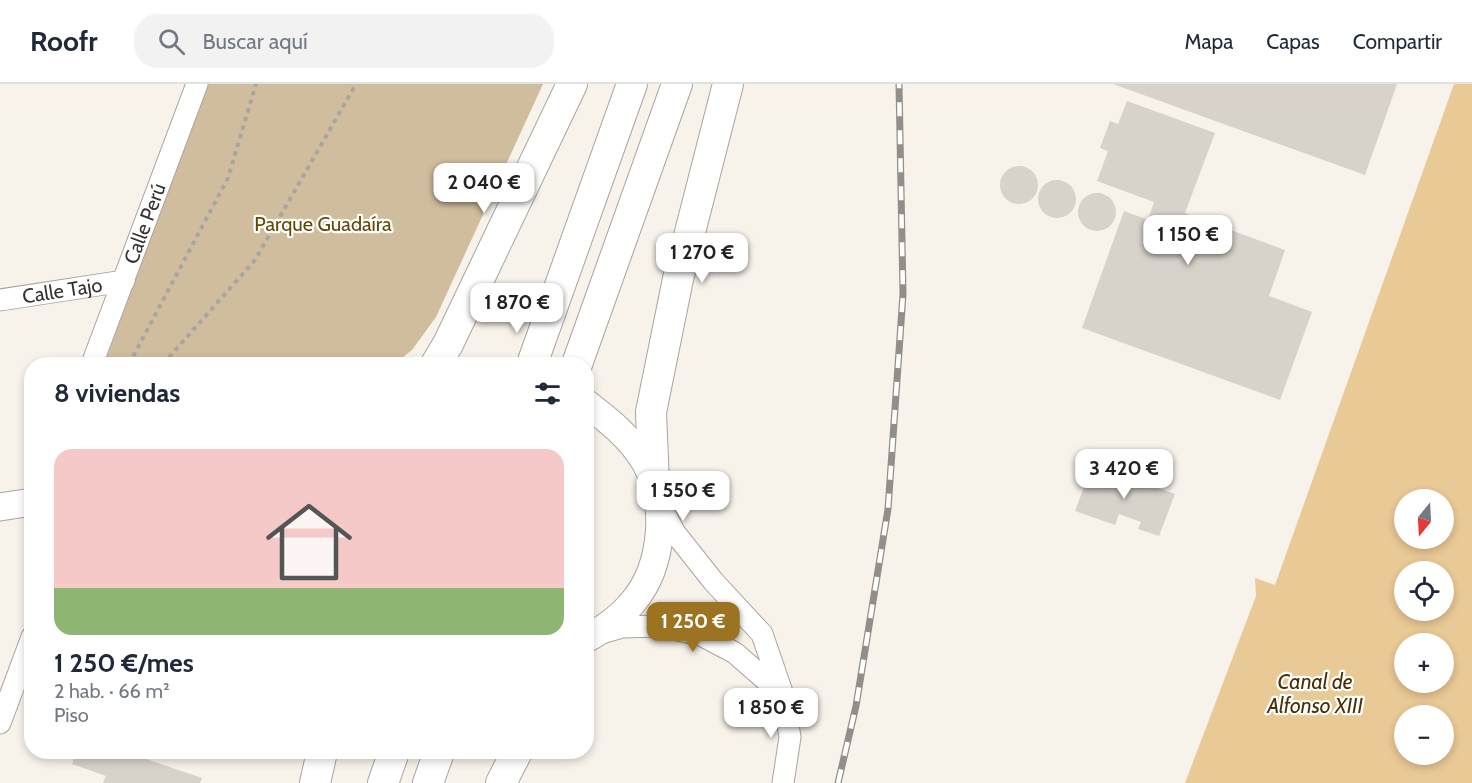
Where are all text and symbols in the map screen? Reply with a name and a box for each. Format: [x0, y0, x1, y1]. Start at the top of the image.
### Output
search box [134, 14, 554, 68]
text: Roofr [30, 24, 98, 58]
icon: search [155, 25, 188, 58]
text: Buscar aquí [203, 28, 308, 55]
text: Mapa [1185, 29, 1233, 54]
text: Capas [1266, 29, 1320, 54]
text: Compartir [1353, 29, 1442, 54]
pin: 2 040 € [429, 163, 539, 214]
text: 2 040 € [447, 170, 521, 194]
street label: Calle Perú [119, 180, 171, 267]
park label: Parque Guadaíra [254, 212, 392, 236]
pin: 1 150 € [1133, 215, 1243, 266]
text: 1 150 € [1157, 222, 1219, 246]
pin: 1 270 € [647, 233, 757, 284]
text: 1 270 € [670, 240, 734, 264]
street label: Calle Tajo [21, 273, 104, 308]
pin: 1 870 € [462, 283, 572, 334]
text: 1 870 € [484, 290, 550, 314]
text: 8 viviendas [54, 377, 180, 409]
icon: filters [531, 377, 564, 410]
pin: 3 420 € [1069, 449, 1179, 500]
text: 3 420 € [1089, 456, 1159, 480]
pin: 1 550 € [628, 471, 738, 522]
text: 1 550 € [651, 478, 715, 502]
icon: home [255, 488, 363, 596]
north arrow [1394, 489, 1454, 549]
map controls [1394, 489, 1454, 765]
button: locate [1394, 561, 1454, 621]
pin: 1 250 € [638, 602, 748, 653]
text: 1 250 € [661, 609, 725, 633]
button: + [1394, 633, 1454, 693]
text: 1 250 €/mes [54, 647, 194, 679]
water label: Canal de Alfonso XIII [1266, 669, 1363, 718]
text: 2 hab. · 66 m² [54, 679, 170, 703]
pin: 1 850 € [716, 688, 826, 739]
text: 1 850 € [738, 695, 804, 719]
text: Piso [54, 703, 89, 727]
button: − [1394, 705, 1454, 765]

